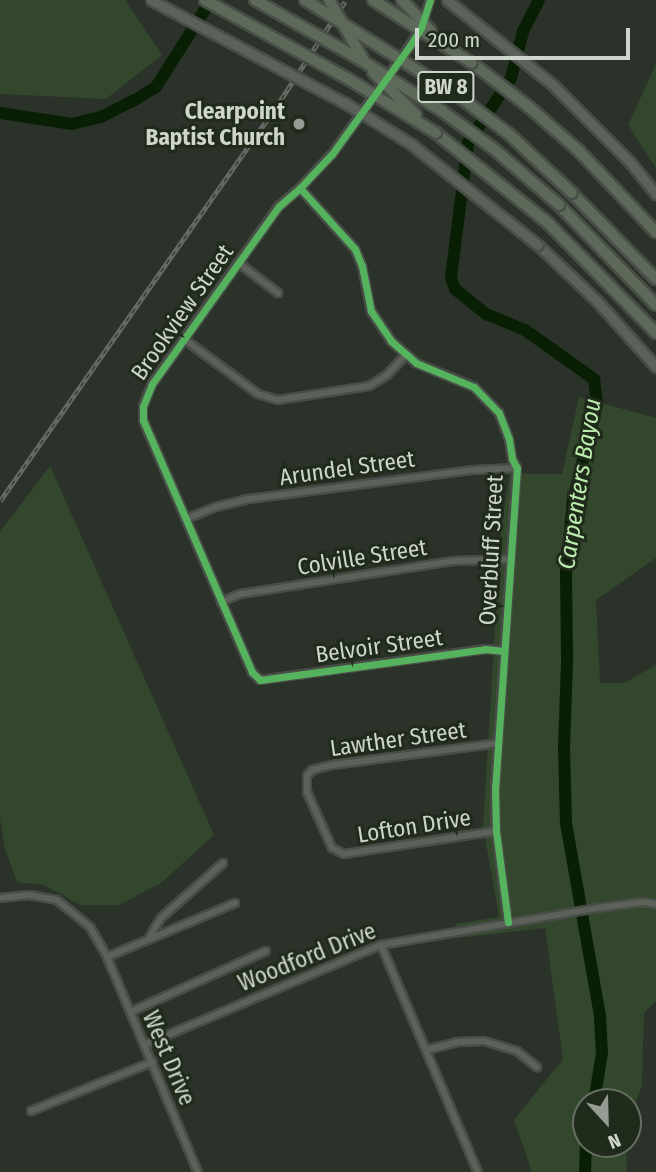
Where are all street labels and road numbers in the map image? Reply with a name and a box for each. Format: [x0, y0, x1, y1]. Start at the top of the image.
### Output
road number: BW 8 [416, 70, 476, 104]
street label: Brookview Street [125, 239, 239, 385]
street label: Arundel Street [278, 445, 416, 491]
street label: Overbluff Street [473, 474, 509, 626]
street label: Colville Street [295, 533, 429, 581]
street label: Belvoir Street [314, 623, 444, 669]
street label: Lawther Street [328, 716, 468, 762]
street label: Lofton Drive [355, 803, 473, 849]
street label: Woodford Drive [234, 917, 380, 997]
street label: West Drive [137, 1007, 201, 1109]

